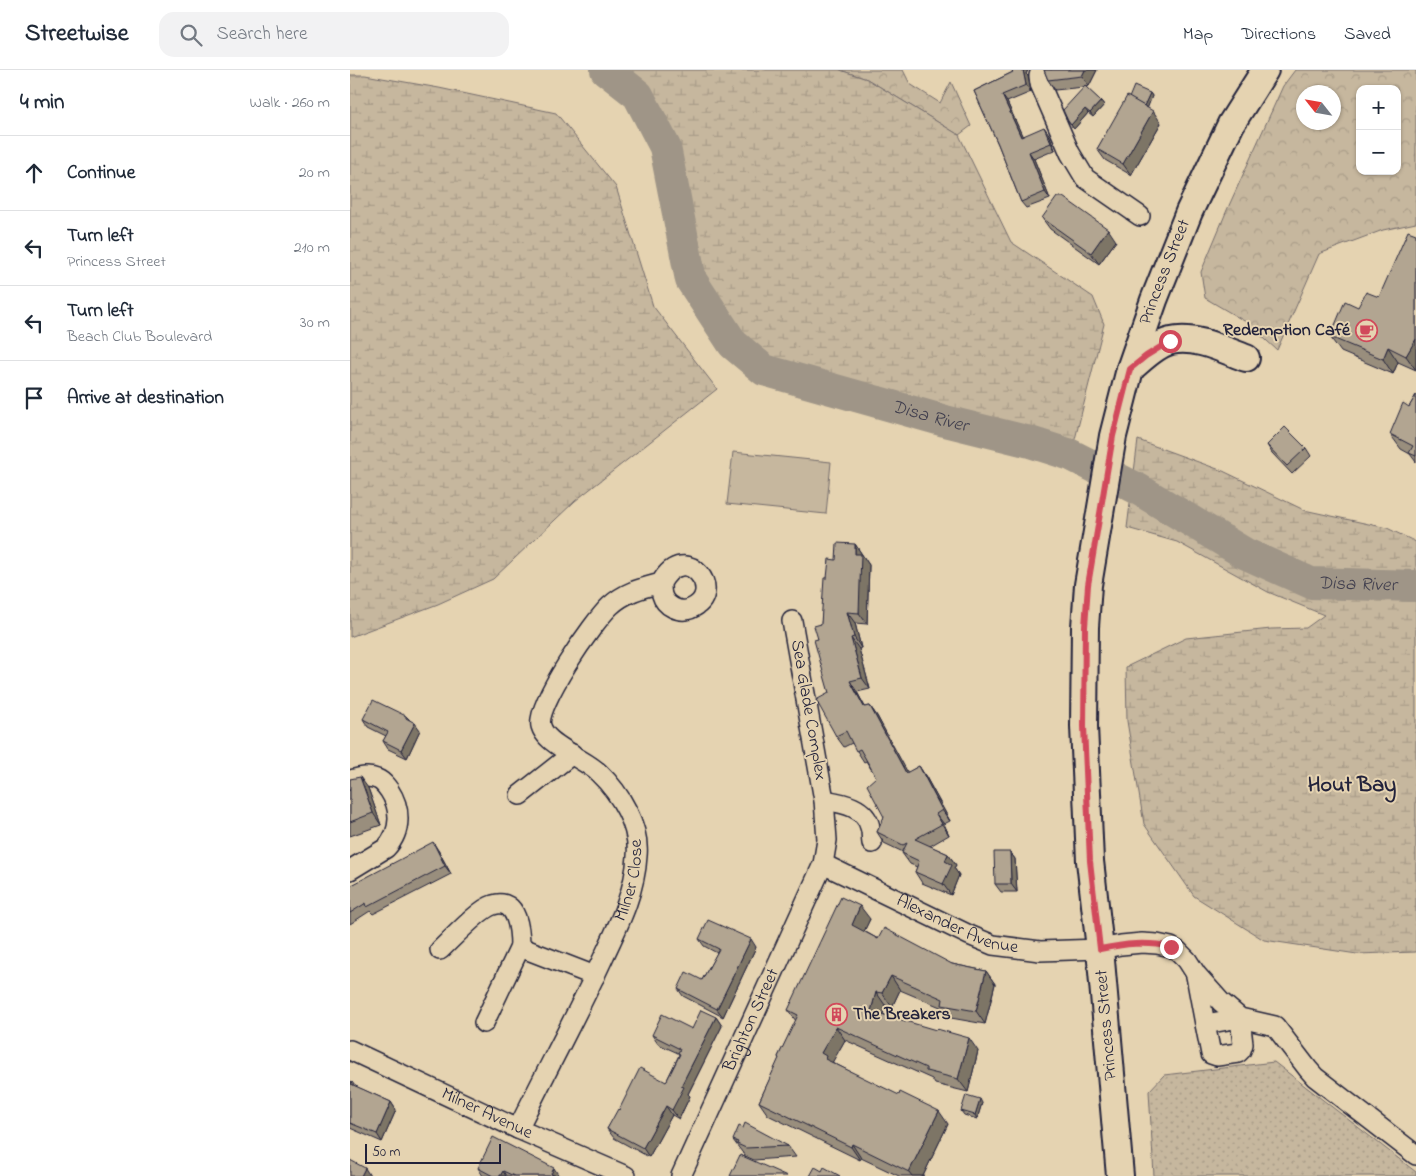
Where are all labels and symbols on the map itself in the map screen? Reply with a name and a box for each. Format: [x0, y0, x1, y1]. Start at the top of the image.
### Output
north arrow [1296, 85, 1341, 130]
street label: Princess Street [1133, 216, 1198, 329]
place label: Redemption Café [1223, 318, 1351, 344]
cafe icon: Redemption Café [1354, 319, 1378, 343]
route start [1159, 330, 1182, 353]
water label: Disa River [888, 393, 973, 440]
water label: Disa River [1318, 570, 1399, 599]
street label: Sea Glade Complex [783, 638, 833, 782]
district label: Hout Bay [1308, 770, 1396, 803]
street label: Milner Close [608, 837, 650, 925]
street label: Alexander Avenue [891, 888, 1021, 961]
route end [1160, 936, 1183, 959]
street label: Brighton Street [717, 964, 787, 1077]
street label: Princess Street [1089, 968, 1125, 1082]
place label: The Breakers [853, 1002, 951, 1028]
building icon: The Breakers [825, 1003, 849, 1027]
street label: Milner Avenue [437, 1082, 537, 1147]
scale bar [365, 1141, 501, 1164]

